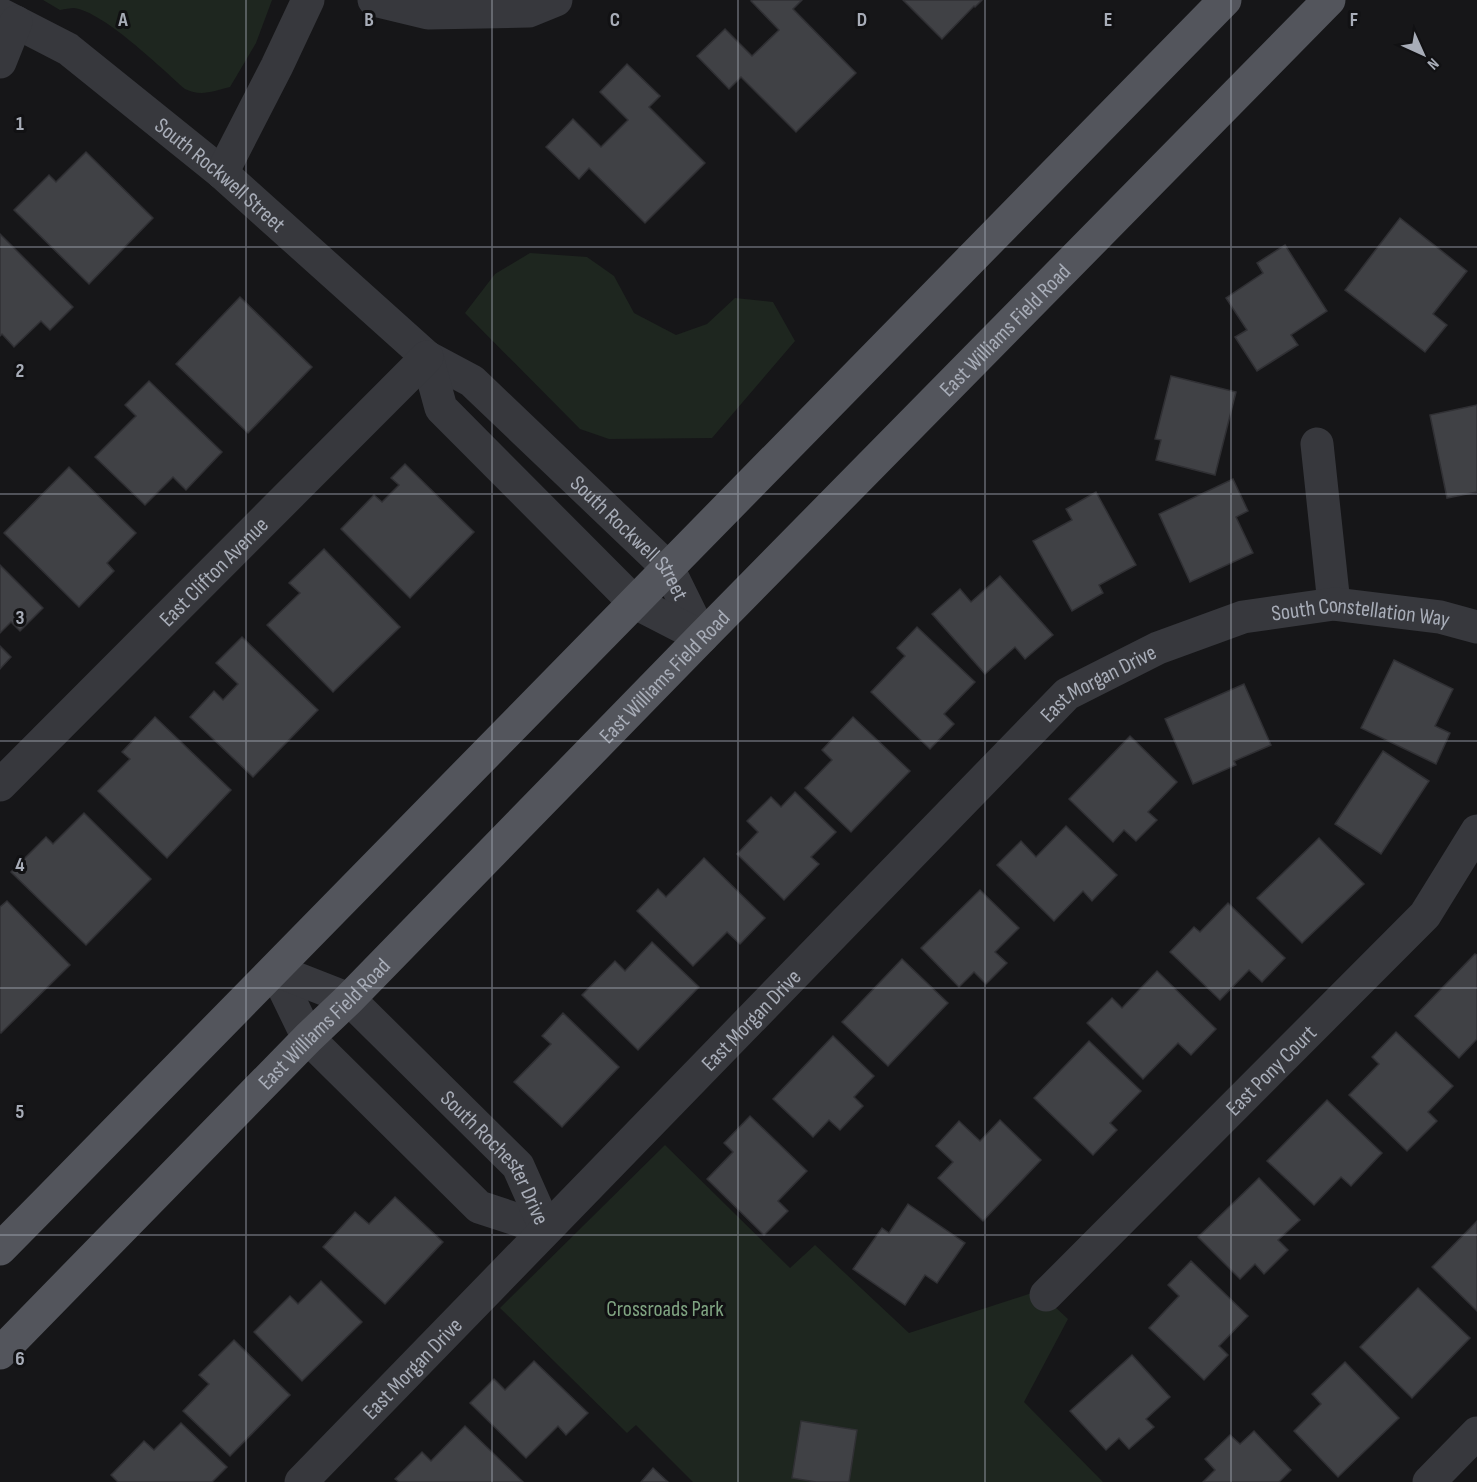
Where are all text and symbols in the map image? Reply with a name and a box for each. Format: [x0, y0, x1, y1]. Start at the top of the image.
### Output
text: A [117, 8, 128, 32]
text: B [364, 8, 374, 32]
text: C [610, 8, 620, 32]
text: D [857, 8, 867, 32]
text: E [1104, 8, 1112, 32]
text: F [1350, 8, 1358, 32]
north arrow [1393, 24, 1453, 84]
text: N [1423, 54, 1442, 73]
text: 1 [16, 112, 24, 136]
street label: South Rockwell Street [149, 112, 291, 239]
street label: East Williams Field Road [934, 259, 1077, 403]
text: 2 [16, 359, 24, 383]
street label: South Rockwell Street [564, 470, 694, 605]
street label: East Clifton Avenue [154, 512, 275, 633]
street label: South Constellation Way [1270, 592, 1453, 634]
street label: East Williams Field Road [594, 605, 736, 750]
text: 3 [16, 606, 25, 630]
street label: East Morgan Drive [1035, 639, 1161, 729]
text: 4 [15, 853, 25, 877]
street label: East Williams Field Road [253, 953, 397, 1096]
street label: East Morgan Drive [696, 964, 807, 1077]
street label: East Pony Court [1221, 1020, 1323, 1122]
street label: South Rochester Drive [434, 1085, 554, 1229]
text: 5 [16, 1100, 25, 1124]
park label: Crossroads Park [606, 1296, 724, 1323]
street label: East Morgan Drive [357, 1312, 468, 1426]
text: 6 [15, 1347, 25, 1371]

